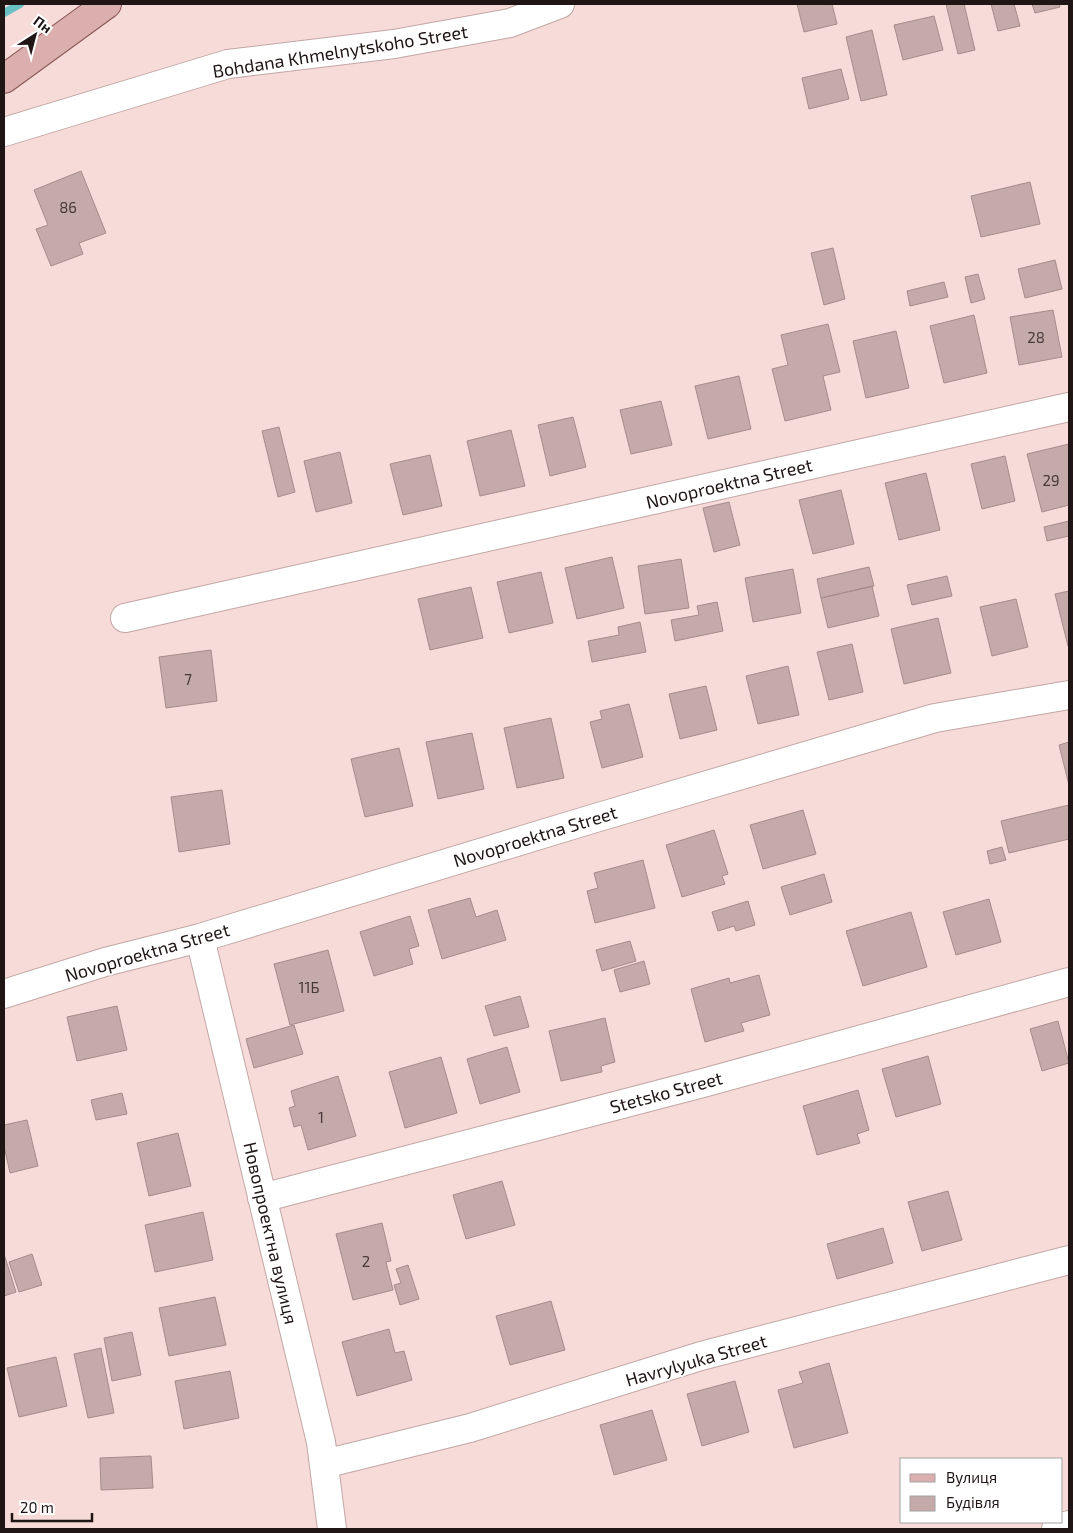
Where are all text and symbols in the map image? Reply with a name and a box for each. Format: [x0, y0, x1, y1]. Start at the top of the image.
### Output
north arrow [10, 10, 60, 60]
text: Пн [31, 12, 55, 36]
street label: Bohdana Khmelnytskoho Street [211, 20, 469, 82]
house number: 86 [59, 198, 77, 216]
house number: 28 [1027, 328, 1045, 346]
street label: Novoproektna Street [644, 453, 815, 513]
house number: 29 [1042, 471, 1060, 489]
house number: 7 [184, 670, 192, 688]
street label: Novoproektna Street [450, 801, 620, 871]
street label: Novoproektna Street [62, 918, 232, 986]
house number: 11Б [299, 978, 319, 996]
street label: Stetsko Street [607, 1066, 725, 1118]
house number: 1 [318, 1108, 324, 1126]
street label: Новопроектна вулиця [239, 1140, 303, 1326]
house number: 2 [362, 1252, 370, 1270]
street label: Havrylyuka Street [623, 1329, 769, 1391]
legend [900, 1458, 1063, 1523]
text: Вулиця [946, 1468, 997, 1487]
scale bar [12, 1490, 92, 1522]
text: Будівля [946, 1493, 1000, 1512]
text: 20 m [20, 1498, 54, 1516]

